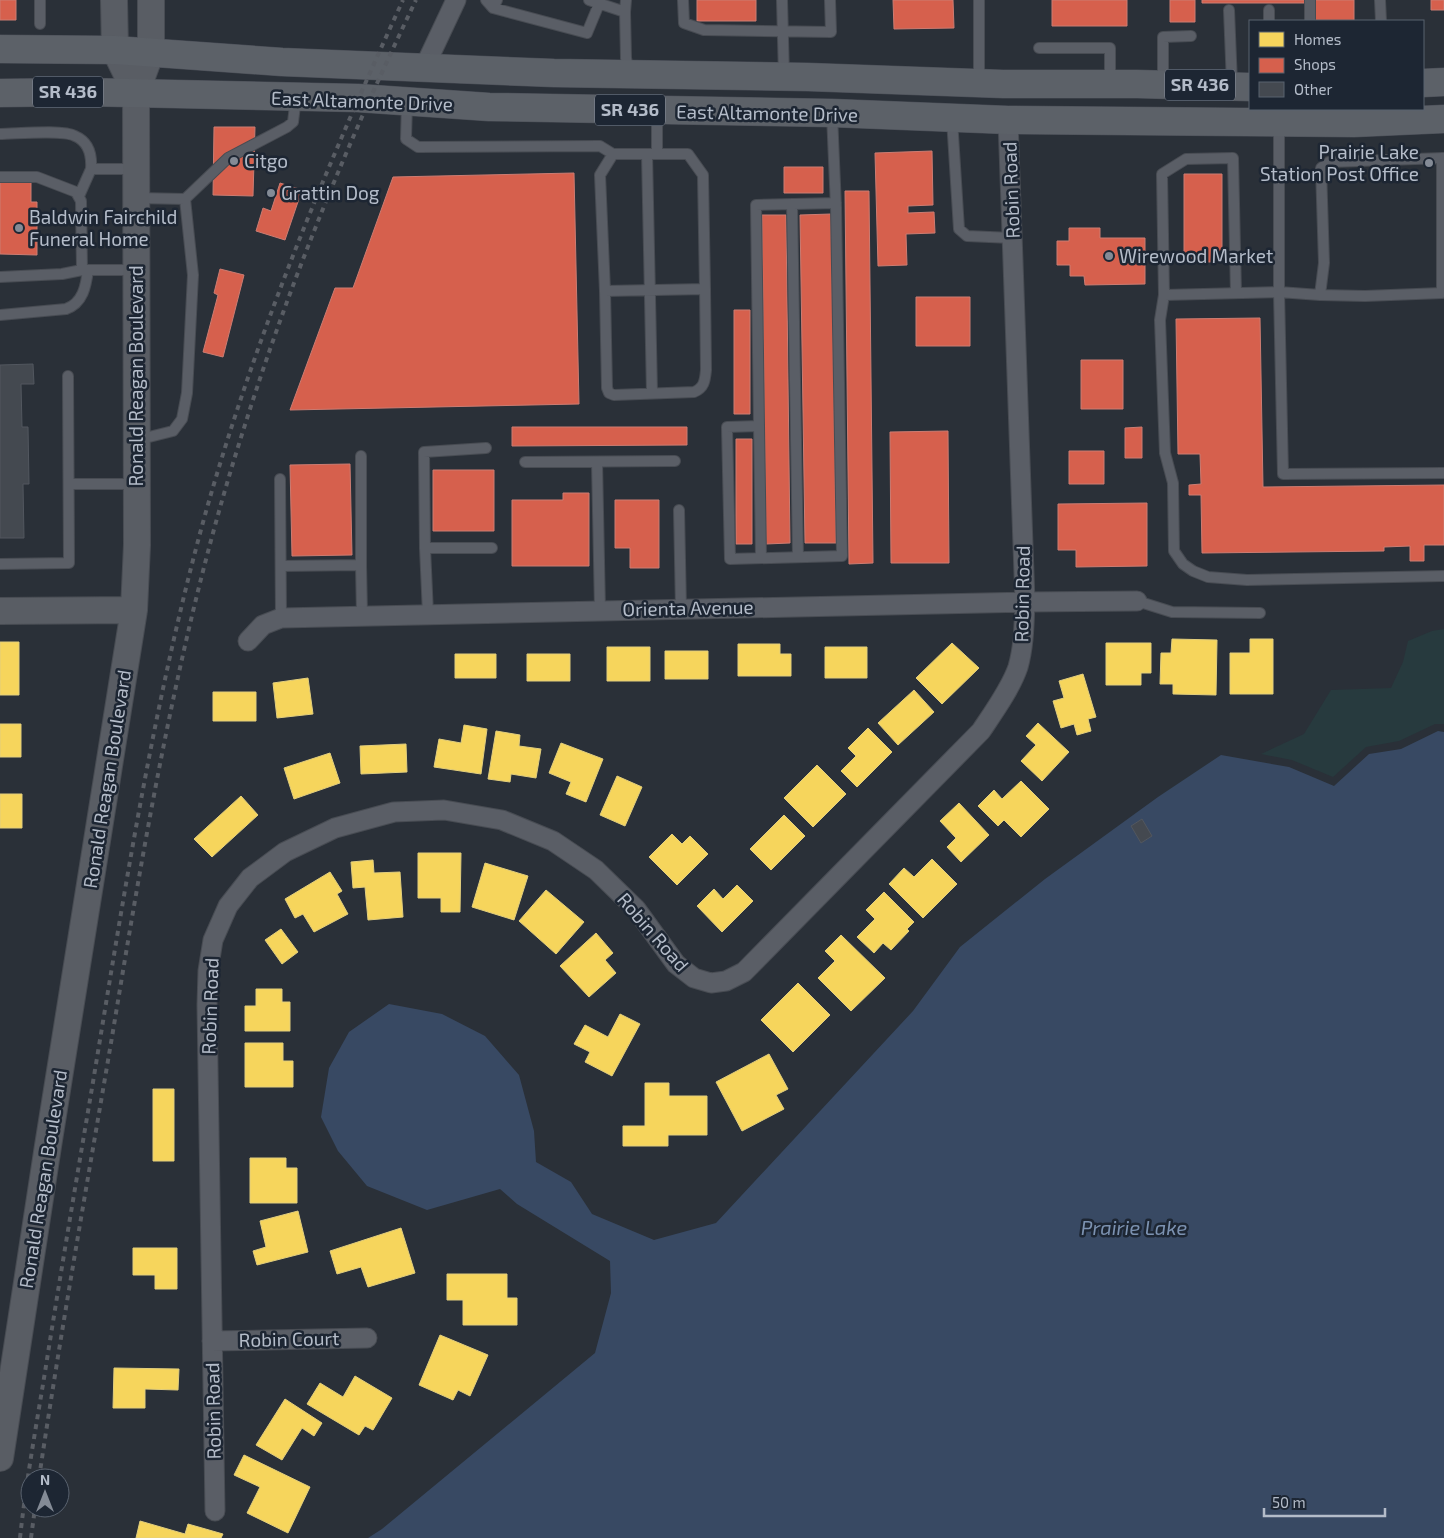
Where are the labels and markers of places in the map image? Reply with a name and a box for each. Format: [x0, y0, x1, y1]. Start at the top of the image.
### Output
place label: Prairie Lake Station Post Office [1260, 140, 1419, 185]
place label: Citgo [244, 149, 288, 172]
marker: Citgo [228, 155, 240, 167]
marker: Prairie Lake Station Post Office [1423, 157, 1435, 169]
place label: Grattin Dog [281, 181, 380, 204]
marker: Grattin Dog [265, 187, 277, 199]
place label: Baldwin Fairchild Funeral Home [29, 205, 177, 250]
marker: Baldwin Fairchild Funeral Home [13, 222, 25, 234]
place label: Wirewood Market [1119, 244, 1273, 267]
marker: Wirewood Market [1103, 250, 1115, 262]

